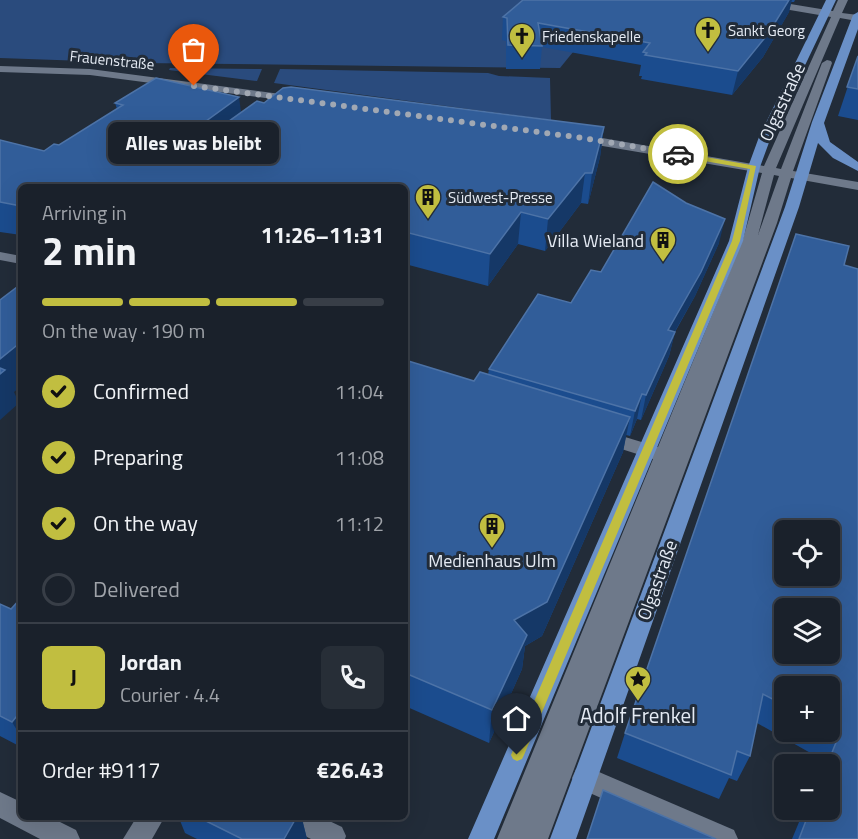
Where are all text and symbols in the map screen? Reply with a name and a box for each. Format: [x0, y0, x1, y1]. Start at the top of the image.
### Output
church icon: Sankt Georg [693, 15, 723, 53]
place label: Sankt Georg [728, 19, 805, 42]
church icon: Friedenskapelle [507, 21, 537, 59]
pin [168, 24, 219, 86]
place label: Friedenskapelle [542, 25, 641, 48]
icon: bag [177, 33, 210, 66]
street label: Frauenstraße [69, 44, 155, 76]
street label: Olgastraße [752, 58, 812, 146]
callout: Alles was bleibt [109, 122, 280, 164]
courier [648, 124, 708, 184]
text: Alles was bleibt [125, 127, 262, 158]
icon: car [662, 138, 695, 171]
building icon: Südwest-Presse [413, 182, 443, 220]
place label: Südwest-Presse [448, 186, 552, 209]
text: Arriving in [42, 197, 127, 228]
text: 11:26–11:31 [261, 218, 384, 252]
text: 2 min [42, 221, 137, 280]
building icon: Villa Wieland [648, 225, 678, 263]
place label: Villa Wieland [547, 227, 644, 254]
text: On the way · 190 m [42, 315, 205, 346]
text: Confirmed [93, 374, 189, 408]
icon: check [42, 375, 75, 408]
text: 11:04 [335, 376, 384, 407]
text: Preparing [93, 440, 183, 474]
icon: check [42, 441, 75, 474]
text: 11:08 [335, 442, 384, 473]
text: On the way [93, 506, 198, 540]
icon: check [42, 507, 75, 540]
text: 11:12 [335, 508, 384, 539]
building icon: Medienhaus Ulm [477, 511, 507, 549]
map controls [774, 520, 840, 820]
button: locate [774, 520, 840, 586]
street label: Olgastraße [630, 536, 684, 624]
place label: Medienhaus Ulm [428, 547, 556, 574]
text: Delivered [93, 572, 180, 606]
button: layers [774, 598, 840, 664]
text: Jordan [120, 645, 182, 679]
button: phone [321, 646, 384, 709]
text: J [70, 660, 77, 694]
place icon: Adolf Frenkel [623, 664, 653, 702]
button: + [774, 676, 840, 742]
text: Courier · 4.4 [120, 679, 220, 710]
pin [491, 693, 542, 755]
place label: Adolf Frenkel [580, 699, 696, 731]
icon: home [500, 702, 533, 735]
text: Order #9117 [42, 753, 161, 787]
text: €26.43 [317, 753, 384, 787]
button: − [774, 754, 840, 820]

